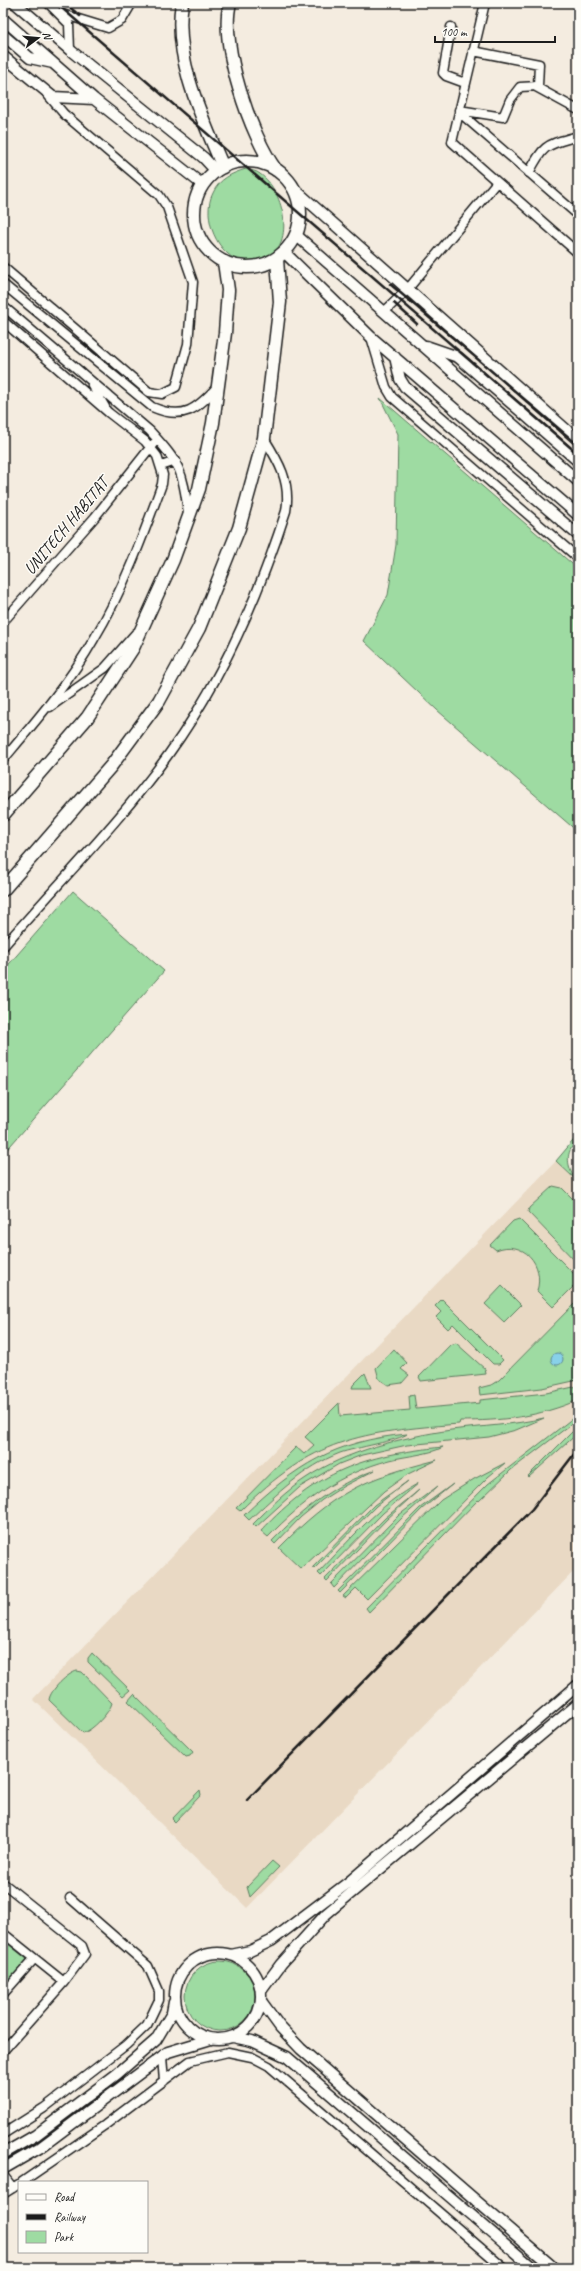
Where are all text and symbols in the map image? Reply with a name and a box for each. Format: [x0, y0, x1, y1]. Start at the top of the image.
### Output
north arrow [18, 18, 58, 58]
scale bar [435, 18, 555, 44]
text: 100 m [441, 24, 468, 40]
text: N [40, 30, 56, 43]
street label: UNITECH HABITAT [19, 470, 115, 579]
legend [18, 2181, 148, 2253]
text: Road [54, 2189, 76, 2205]
text: Railway [54, 2209, 86, 2225]
text: Park [54, 2229, 75, 2245]

